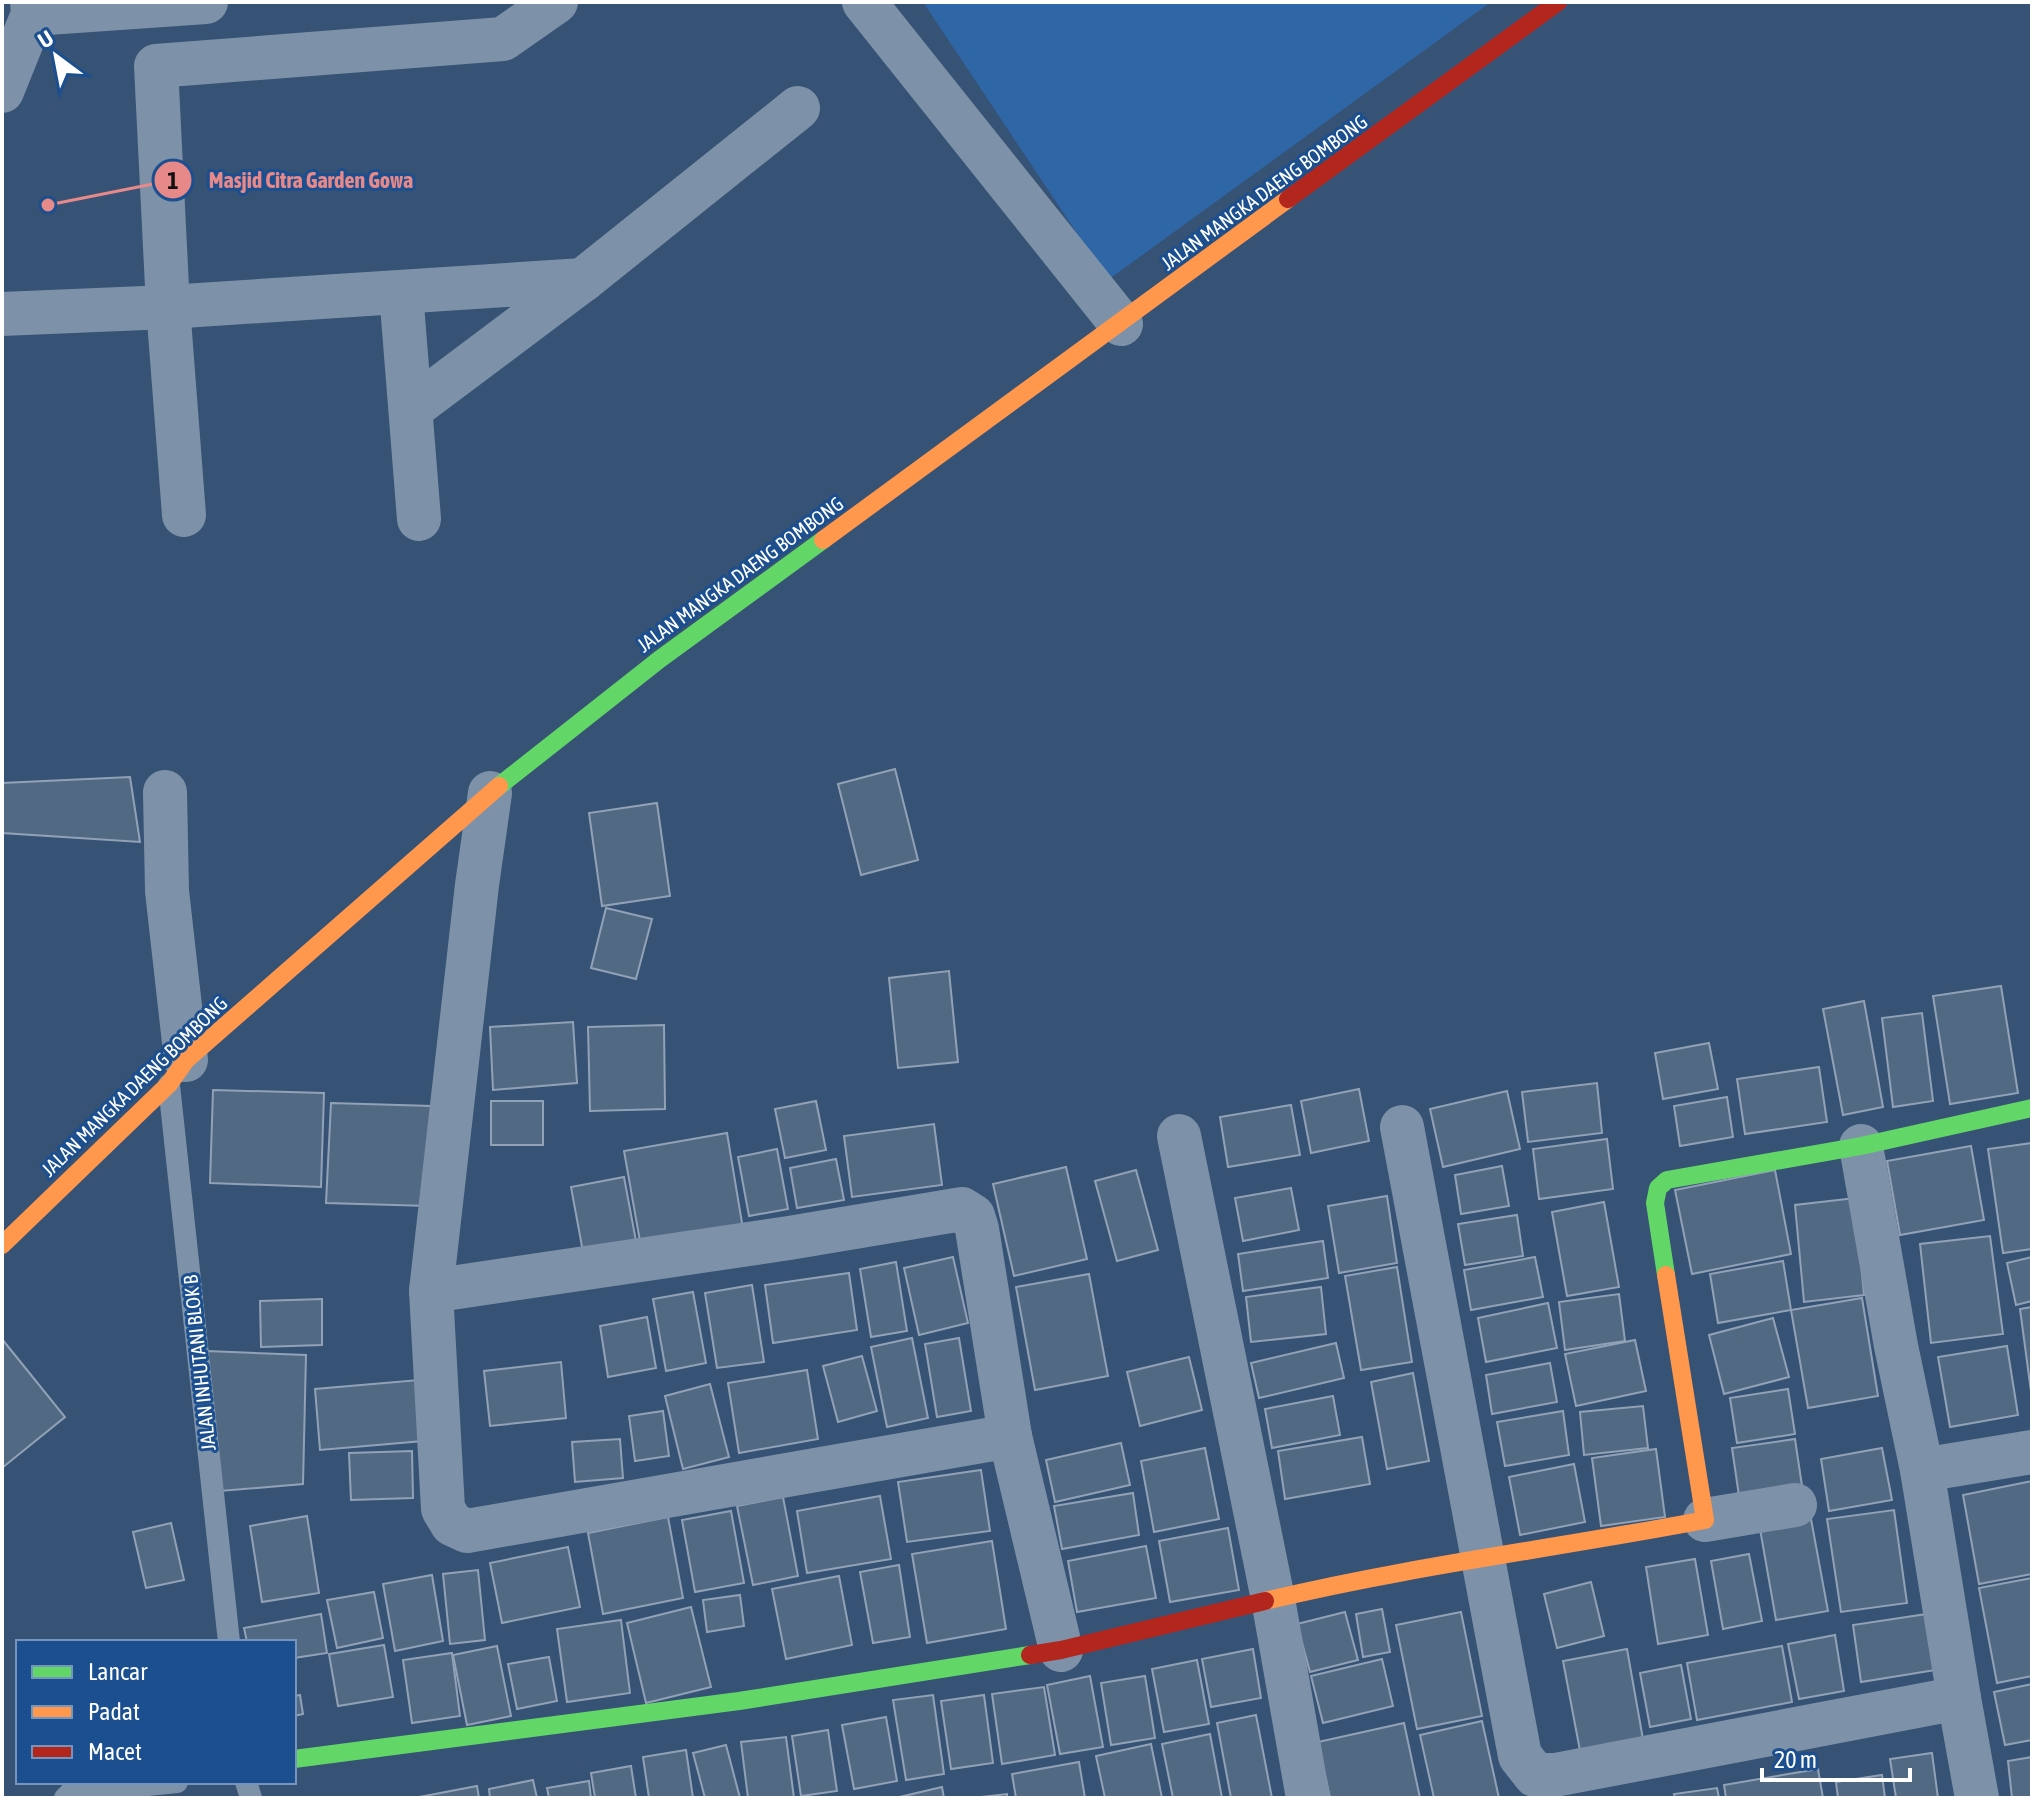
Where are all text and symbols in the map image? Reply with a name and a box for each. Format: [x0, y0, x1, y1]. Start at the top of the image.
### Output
north arrow [16, 16, 96, 96]
text: U [33, 25, 58, 54]
street label: JALAN MANGKA DAENG BOMBONG [1157, 110, 1371, 274]
callout: Masjid Citra Garden Gowa [153, 157, 430, 203]
text: 1 [167, 167, 179, 194]
text: Masjid Citra Garden Gowa [209, 167, 413, 193]
street label: JALAN MANGKA DAENG BOMBONG [633, 492, 847, 656]
street label: JALAN MANGKA DAENG BOMBONG [36, 991, 232, 1181]
street label: JALAN INHUTANI BLOK B [178, 1273, 220, 1452]
legend [16, 1640, 296, 1784]
text: Lancar [88, 1658, 148, 1685]
text: Padat [88, 1698, 140, 1725]
scale bar [1762, 1732, 1910, 1782]
text: Macet [88, 1738, 142, 1765]
text: 20 m [1774, 1746, 1817, 1773]

